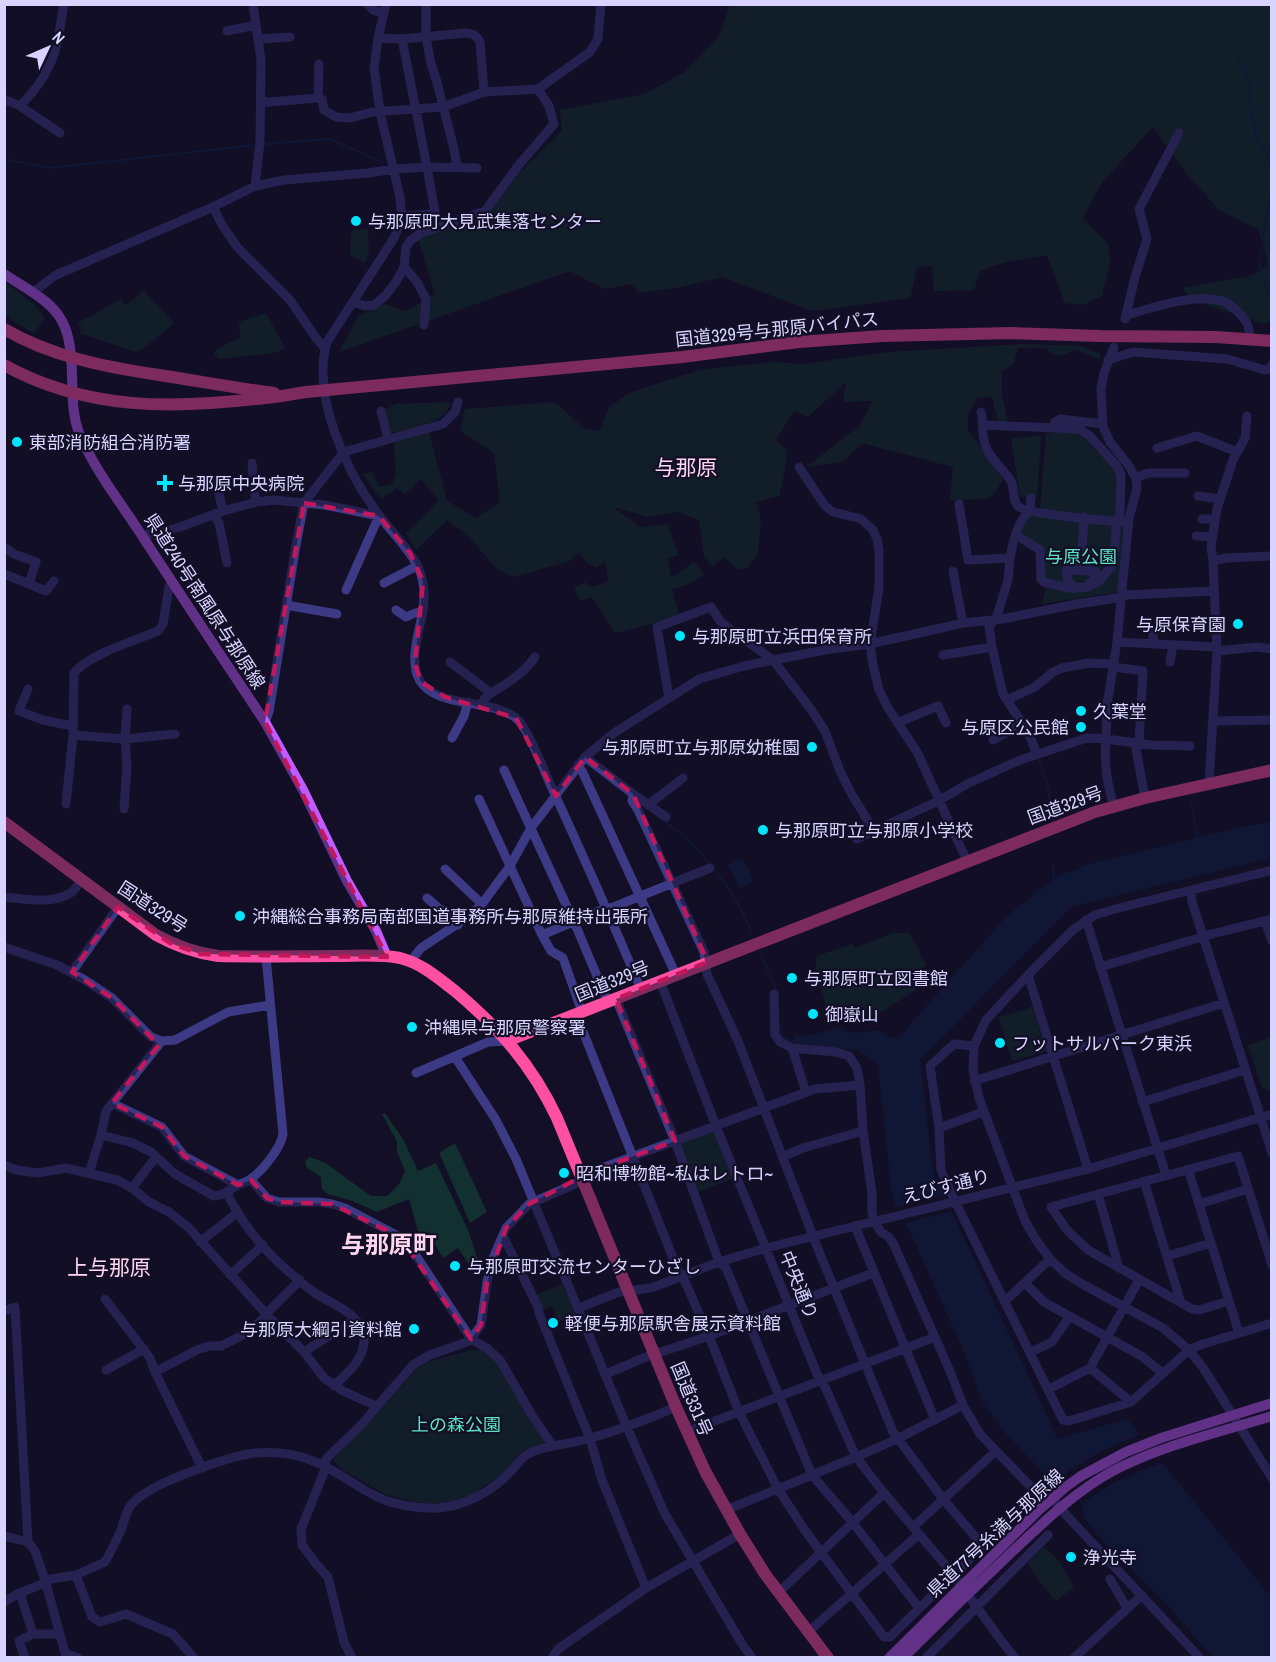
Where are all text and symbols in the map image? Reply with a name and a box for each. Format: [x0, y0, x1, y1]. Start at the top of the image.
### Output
north arrow [18, 18, 78, 78]
text: N [48, 27, 70, 49]
place label: 与那原町大見武集落センター [368, 209, 602, 234]
marker: 与那原町大見武集落センター [349, 214, 363, 228]
street label: 国道329号与那原バイパス [674, 306, 880, 352]
place label: 東部消防組合消防署 [29, 430, 191, 455]
marker: 東部消防組合消防署 [10, 435, 24, 449]
district label: 与那原 [655, 453, 718, 482]
place label: 与那原中央病院 [178, 471, 304, 496]
marker: 与那原中央病院 [156, 474, 174, 492]
street label: 県道240号南風原与那原線 [139, 508, 271, 694]
park label: 与原公園 [1045, 544, 1117, 569]
place label: 与原保育園 [1136, 612, 1226, 637]
marker: 与原保育園 [1231, 617, 1245, 631]
place label: 与那原町立浜田保育所 [692, 624, 872, 649]
marker: 与那原町立浜田保育所 [673, 629, 687, 643]
place label: 久葉堂 [1093, 699, 1147, 724]
marker: 久葉堂 [1074, 704, 1088, 718]
place label: 与原区公民館 [961, 715, 1069, 740]
marker: 与原区公民館 [1074, 720, 1088, 734]
place label: 与那原町立与那原幼稚園 [602, 735, 800, 760]
marker: 与那原町立与那原幼稚園 [805, 740, 819, 754]
street label: 国道329号 [1024, 780, 1106, 830]
place label: 与那原町立与那原小学校 [775, 818, 973, 843]
marker: 与那原町立与那原小学校 [756, 823, 770, 837]
street label: 国道329号 [113, 875, 193, 939]
place label: 沖縄総合事務局南部国道事務所与那原維持出張所 [252, 904, 648, 929]
marker: 沖縄総合事務局南部国道事務所与那原維持出張所 [233, 909, 247, 923]
street label: 国道329号 [571, 955, 653, 1007]
place label: 与那原町立図書館 [804, 966, 948, 991]
marker: 与那原町立図書館 [785, 971, 799, 985]
place label: 御嶽山 [825, 1002, 879, 1027]
marker: 御嶽山 [806, 1007, 820, 1021]
place label: 沖縄県与那原警察署 [424, 1015, 586, 1040]
marker: 沖縄県与那原警察署 [405, 1020, 419, 1034]
place label: フットサルパーク東浜 [1012, 1031, 1192, 1056]
marker: フットサルパーク東浜 [993, 1036, 1007, 1050]
place label: 昭和博物館~私はレトロ~ [576, 1161, 773, 1186]
street label: えびす通り [899, 1163, 993, 1209]
marker: 昭和博物館~私はレトロ~ [557, 1166, 571, 1180]
district label: 与那原町 [341, 1228, 437, 1260]
street label: 中央通り [774, 1247, 824, 1323]
district label: 上与那原 [67, 1253, 151, 1282]
place label: 与那原町交流センターひざし [467, 1254, 701, 1279]
marker: 与那原町交流センターひざし [448, 1259, 462, 1273]
place label: 軽便与那原駅舎展示資料館 [565, 1311, 781, 1336]
marker: 軽便与那原駅舎展示資料館 [546, 1316, 560, 1330]
place label: 与那原大綱引資料館 [240, 1317, 402, 1342]
marker: 与那原大綱引資料館 [407, 1322, 421, 1336]
street label: 国道331号 [665, 1358, 719, 1440]
park label: 上の森公園 [411, 1412, 501, 1437]
street label: 県道77号糸満与那原線 [921, 1463, 1069, 1603]
place label: 浄光寺 [1083, 1545, 1137, 1570]
marker: 浄光寺 [1064, 1550, 1078, 1564]

